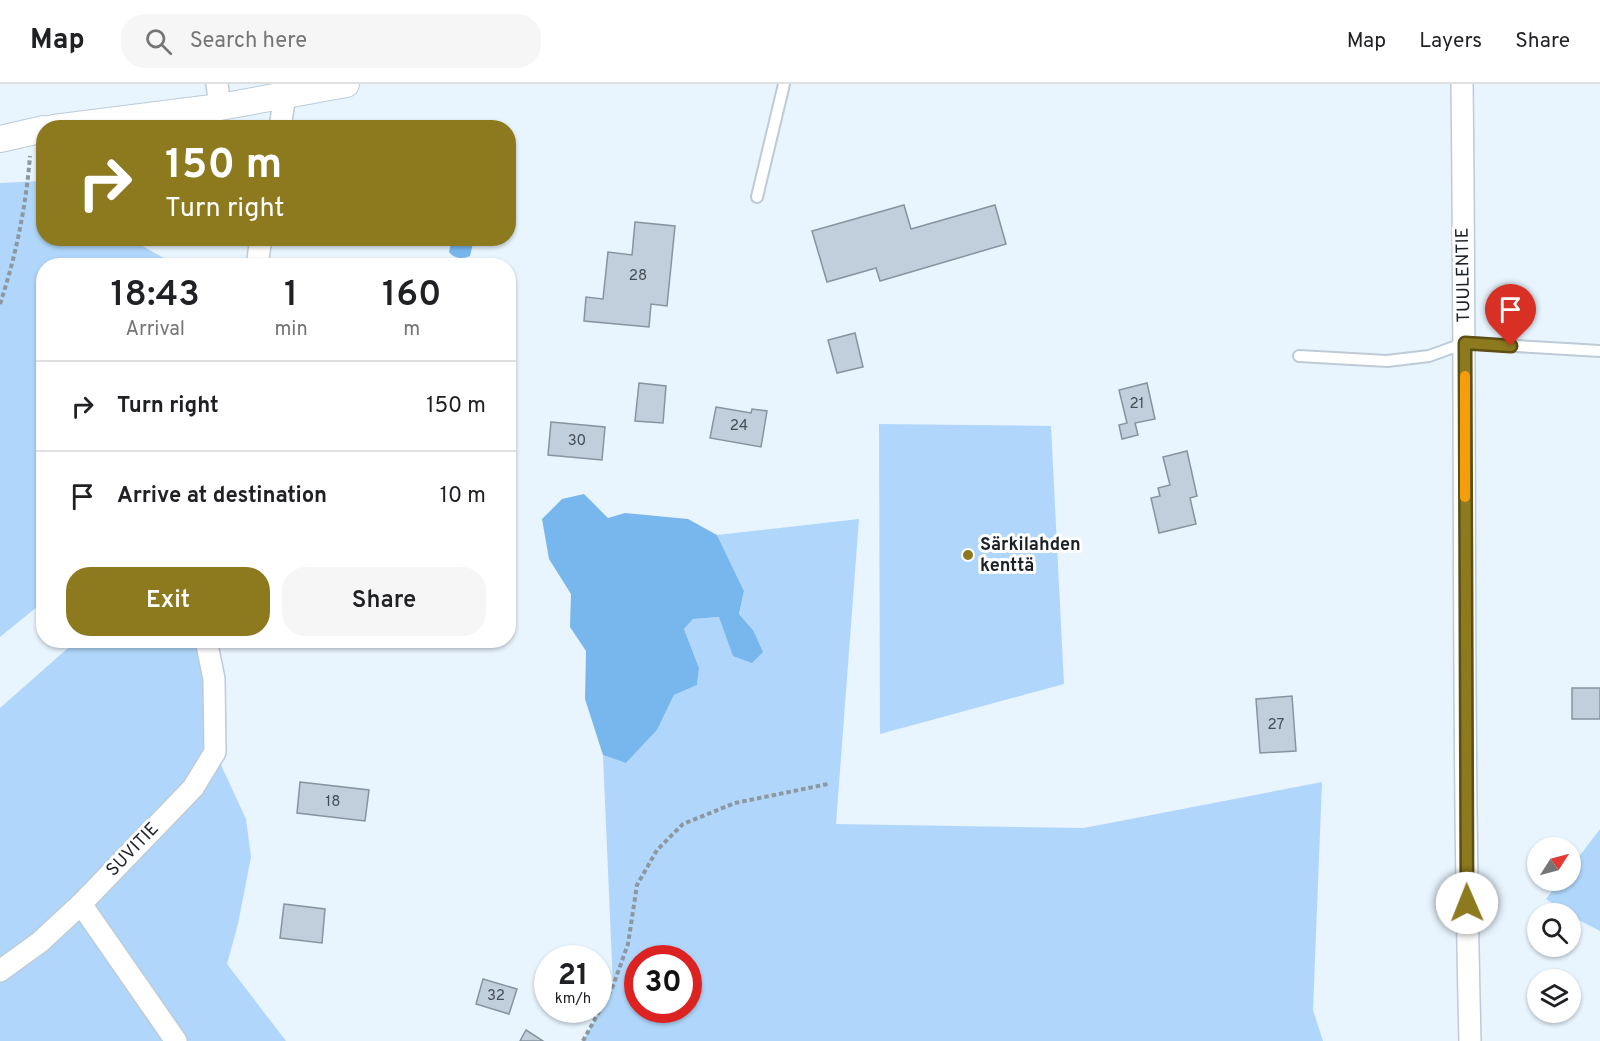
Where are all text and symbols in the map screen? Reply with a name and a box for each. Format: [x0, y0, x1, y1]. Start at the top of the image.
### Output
search box [121, 14, 541, 68]
text: Map [30, 23, 85, 59]
icon: search [142, 25, 175, 58]
text: Search here [190, 28, 307, 55]
text: Map [1347, 28, 1386, 55]
text: Layers [1419, 28, 1482, 55]
text: Share [1515, 28, 1570, 55]
text: 150 m [165, 140, 282, 193]
icon: right [66, 144, 144, 222]
text: Turn right [165, 192, 284, 226]
street label: TUULENTIE [1452, 227, 1476, 323]
house number: 28 [629, 267, 647, 286]
text: 18:43 [110, 273, 200, 319]
text: 1 [284, 273, 298, 319]
text: 160 [382, 273, 442, 319]
pin [1485, 284, 1536, 346]
icon: arrive [1494, 293, 1527, 326]
text: Arrival [125, 317, 185, 343]
text: min [274, 317, 308, 343]
text: m [403, 317, 420, 343]
icon: right [66, 390, 99, 423]
text: Turn right [117, 393, 219, 420]
text: 150 m [426, 393, 486, 420]
house number: 21 [1130, 395, 1144, 414]
house number: 24 [730, 417, 748, 436]
house number: 30 [568, 432, 586, 451]
icon: arrive [66, 480, 99, 513]
text: Arrive at destination [117, 483, 327, 510]
text: 10 m [440, 483, 486, 510]
place label: Särkilahden kenttä [980, 534, 1081, 578]
marker: Särkilahden kenttä [961, 548, 975, 562]
button: Exit [66, 567, 270, 636]
button: Share [282, 567, 486, 636]
house number: 27 [1268, 716, 1285, 735]
house number: 18 [326, 793, 340, 812]
street label: SUVITIE [102, 818, 164, 882]
north arrow [1527, 837, 1581, 891]
map controls [1527, 837, 1581, 1023]
position arrow [1435, 871, 1499, 935]
button: search [1527, 903, 1581, 957]
speed limit sign: 30 [624, 945, 702, 1023]
text: 21 [558, 958, 588, 995]
button: layers [1527, 969, 1581, 1023]
house number: 32 [487, 987, 505, 1006]
text: km/h [555, 990, 591, 1009]

